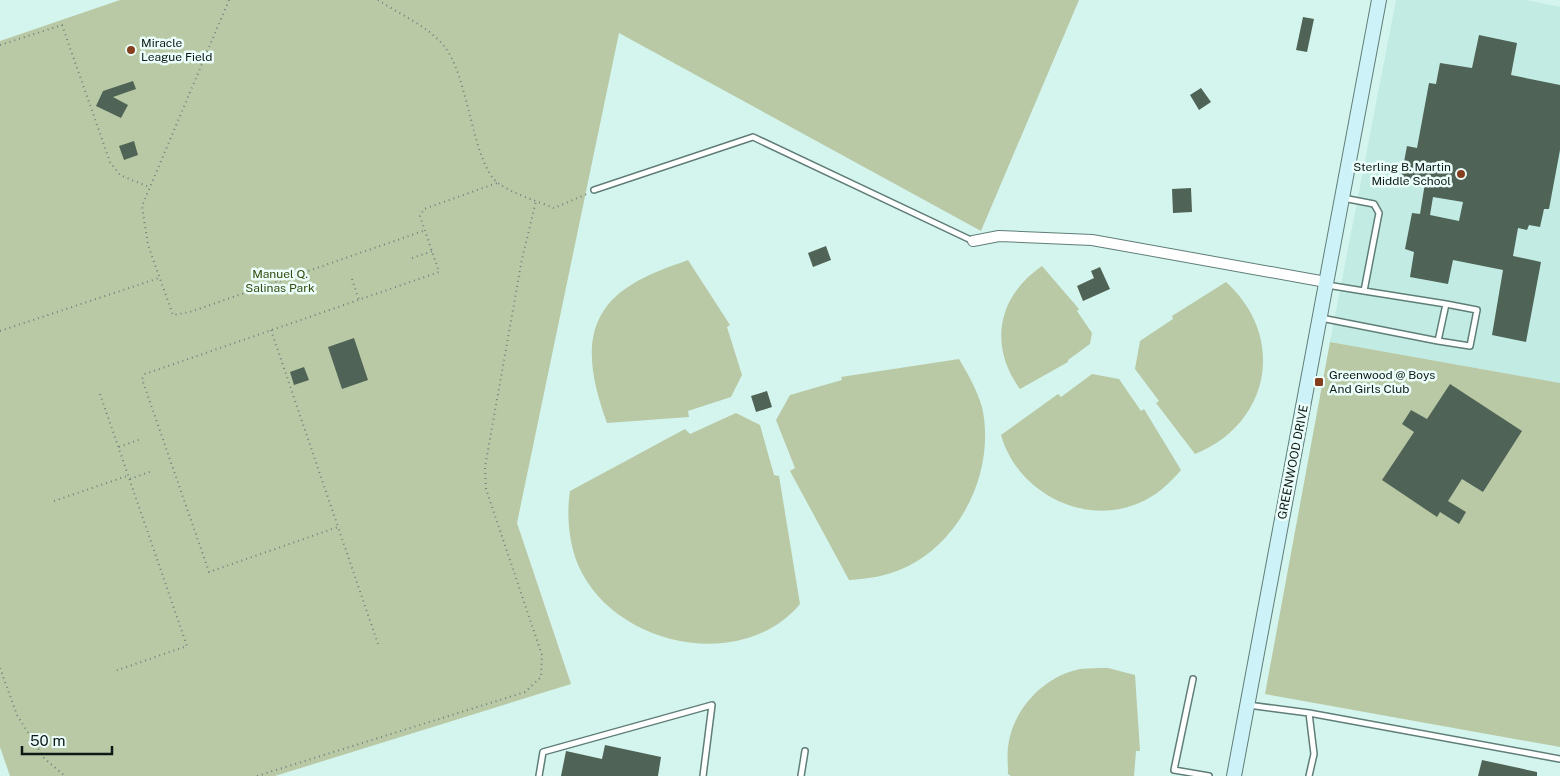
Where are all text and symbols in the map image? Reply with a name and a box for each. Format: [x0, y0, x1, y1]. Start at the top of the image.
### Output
place label: Miracle League Field [141, 36, 212, 64]
marker: Miracle League Field [125, 44, 137, 56]
place label: Sterling B. Martin Middle School [1353, 160, 1451, 188]
marker: Sterling B. Martin Middle School [1455, 168, 1467, 180]
park label: Manuel Q. Salinas Park [245, 267, 315, 295]
place label: Greenwood @ Boys And Girls Club [1329, 368, 1435, 396]
marker: Greenwood @ Boys And Girls Club [1313, 376, 1325, 388]
street label: GREENWOOD DRIVE [1275, 404, 1311, 520]
scale bar [22, 724, 112, 756]
text: 50 m [30, 732, 65, 749]

